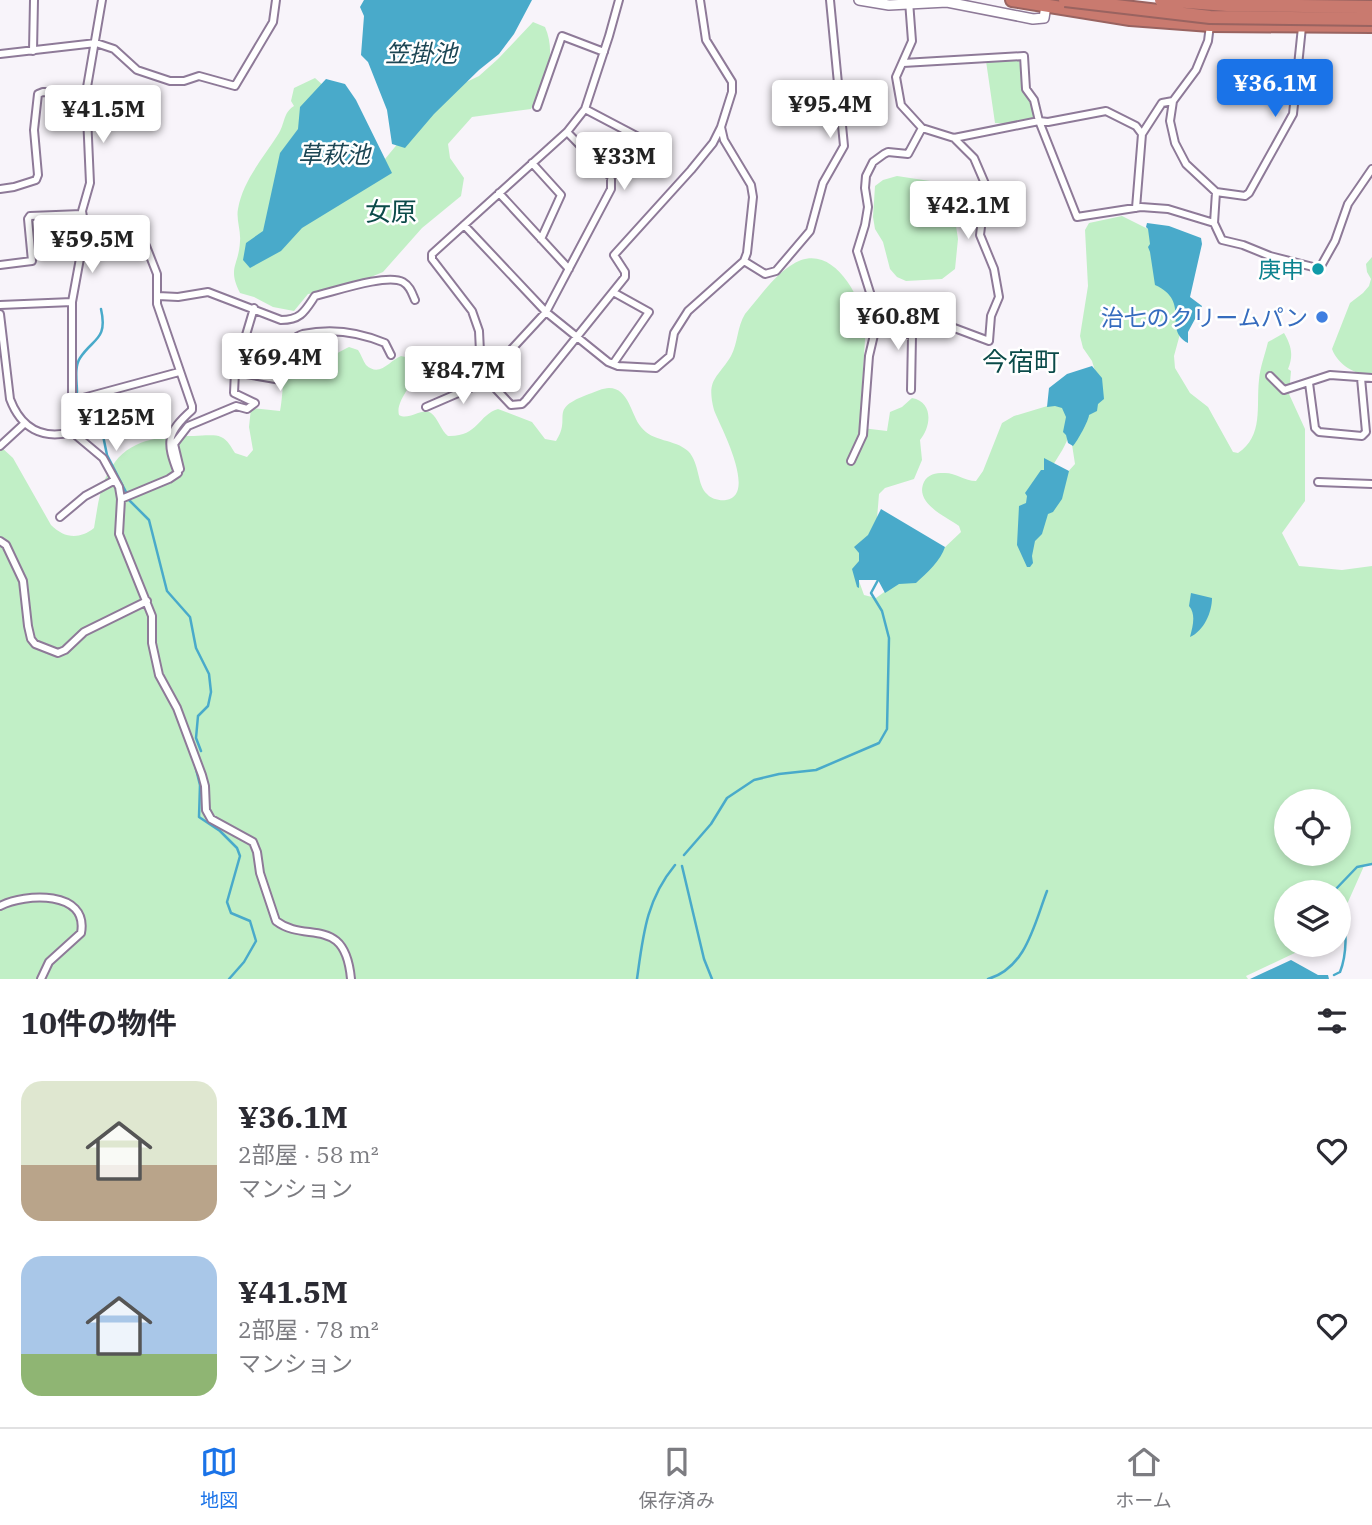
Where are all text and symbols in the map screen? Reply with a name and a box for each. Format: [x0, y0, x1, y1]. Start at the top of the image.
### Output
water label: 笠掛池 [385, 37, 459, 69]
pin: ¥36.1M [1218, 60, 1332, 119]
text: ¥36.1M [1233, 67, 1317, 97]
pin: ¥95.4M [773, 80, 887, 140]
pin: ¥41.5M [46, 86, 160, 145]
text: ¥95.4M [788, 88, 872, 118]
text: ¥41.5M [61, 93, 145, 123]
pin: ¥33M [583, 132, 665, 192]
water label: 草萩池 [298, 138, 372, 170]
text: ¥33M [592, 140, 656, 170]
pin: ¥42.1M [911, 182, 1025, 241]
text: ¥42.1M [926, 189, 1010, 219]
district label: 女原 [365, 194, 417, 228]
pin: ¥59.5M [35, 216, 149, 275]
text: ¥59.5M [50, 223, 134, 253]
place label: 庚申 [1258, 254, 1304, 284]
marker: 庚申 [1310, 261, 1326, 277]
pin: ¥60.8M [841, 292, 955, 352]
text: ¥60.8M [856, 300, 940, 330]
place label: 治七のクリームパン [1101, 302, 1308, 332]
marker: 治七のクリームパン [1314, 309, 1330, 325]
pin: ¥69.4M [223, 334, 337, 393]
text: ¥69.4M [238, 341, 322, 371]
district label: 今宿町 [982, 344, 1060, 378]
pin: ¥84.7M [406, 346, 520, 406]
text: ¥84.7M [421, 354, 505, 384]
pin: ¥125M [67, 393, 165, 453]
text: ¥125M [77, 401, 155, 431]
map controls [1274, 789, 1351, 957]
button: locate [1274, 789, 1351, 866]
button: layers [1274, 880, 1351, 957]
icon: filters [1313, 1002, 1351, 1040]
text: 10件の物件 [21, 1003, 177, 1042]
text: ¥36.1M [238, 1097, 348, 1136]
icon: home [77, 1109, 161, 1193]
icon: heart [1313, 1132, 1351, 1170]
text: 2部屋 · 58 m² [238, 1139, 379, 1169]
text: マンション [238, 1173, 353, 1203]
text: ¥41.5M [238, 1272, 348, 1311]
icon: home [77, 1284, 161, 1368]
icon: heart [1313, 1307, 1351, 1345]
text: 2部屋 · 78 m² [238, 1314, 379, 1344]
text: マンション [238, 1348, 353, 1378]
tab: 地図 [200, 1443, 238, 1512]
tab: 保存済み [639, 1443, 715, 1512]
tab: ホーム [1115, 1443, 1172, 1512]

